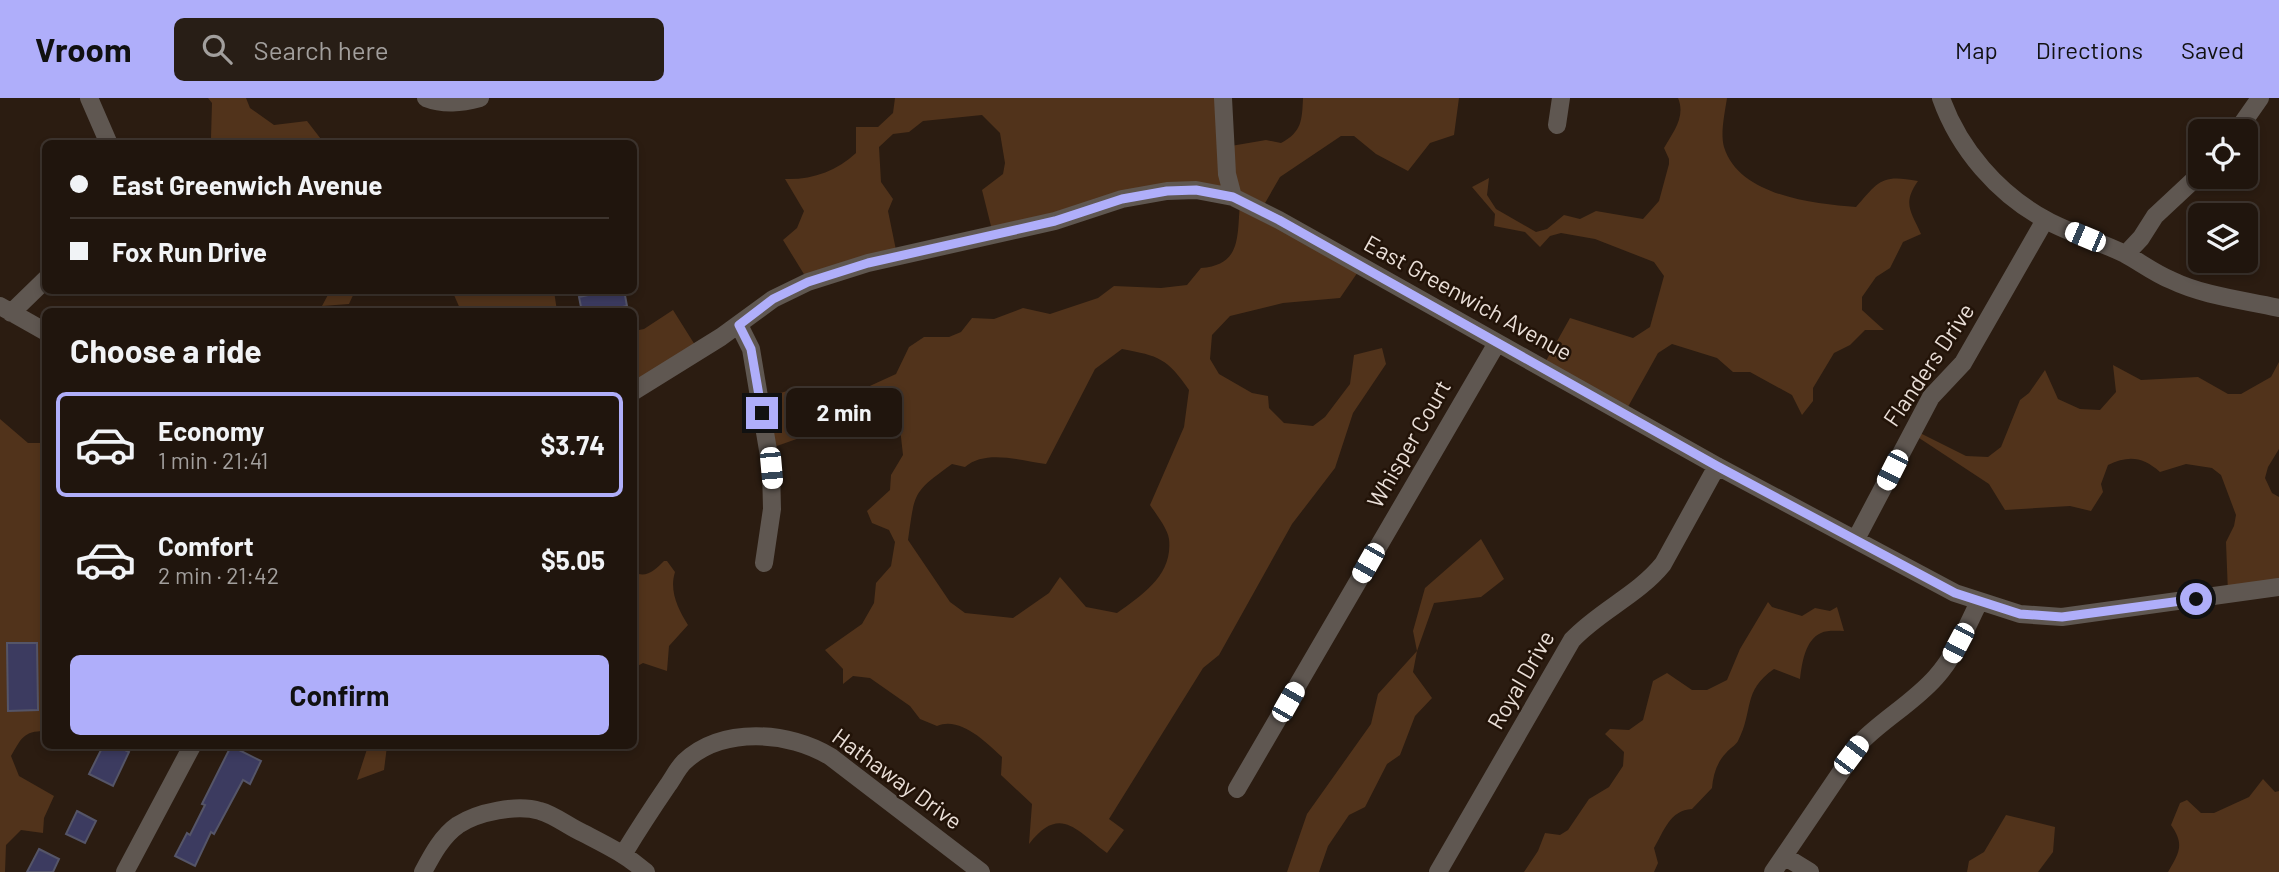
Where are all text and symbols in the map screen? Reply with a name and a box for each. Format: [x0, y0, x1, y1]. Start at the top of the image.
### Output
search box [174, 18, 664, 81]
text: Vroom [35, 29, 132, 69]
icon: search [198, 30, 236, 68]
text: Search here [254, 34, 389, 65]
text: Map [1955, 35, 1998, 64]
text: Directions [2036, 35, 2143, 64]
text: Saved [2181, 35, 2244, 64]
map controls [2188, 119, 2258, 273]
button: locate [2188, 119, 2258, 189]
text: East Greenwich Avenue [112, 169, 382, 200]
button: layers [2188, 203, 2258, 273]
car [2062, 219, 2109, 255]
street label: East Greenwich Avenue [1360, 228, 1577, 366]
text: Fox Run Drive [112, 236, 267, 267]
street label: Flanders Drive [1877, 298, 1980, 431]
text: Choose a ride [70, 331, 262, 369]
street label: Whisper Court [1360, 375, 1456, 512]
callout: 2 min [786, 388, 902, 438]
route end [746, 397, 778, 429]
text: 2 min [816, 398, 872, 426]
icon: car [74, 413, 137, 476]
text: Economy [158, 415, 264, 446]
text: $3.74 [540, 429, 605, 460]
text: 1 min · 21:41 [158, 446, 268, 474]
car [759, 446, 784, 490]
car [1874, 447, 1911, 493]
icon: car [74, 528, 137, 591]
text: Comfort [158, 530, 254, 561]
car [1349, 540, 1388, 586]
text: $5.05 [541, 544, 605, 575]
text: 2 min · 21:42 [158, 561, 279, 589]
route start [2180, 583, 2212, 615]
car [1939, 620, 1978, 666]
street label: Royal Drive [1481, 625, 1560, 734]
button: Confirm [70, 655, 609, 735]
car [1269, 679, 1308, 725]
street label: Hathaway Drive [827, 722, 968, 835]
car [1830, 732, 1873, 778]

